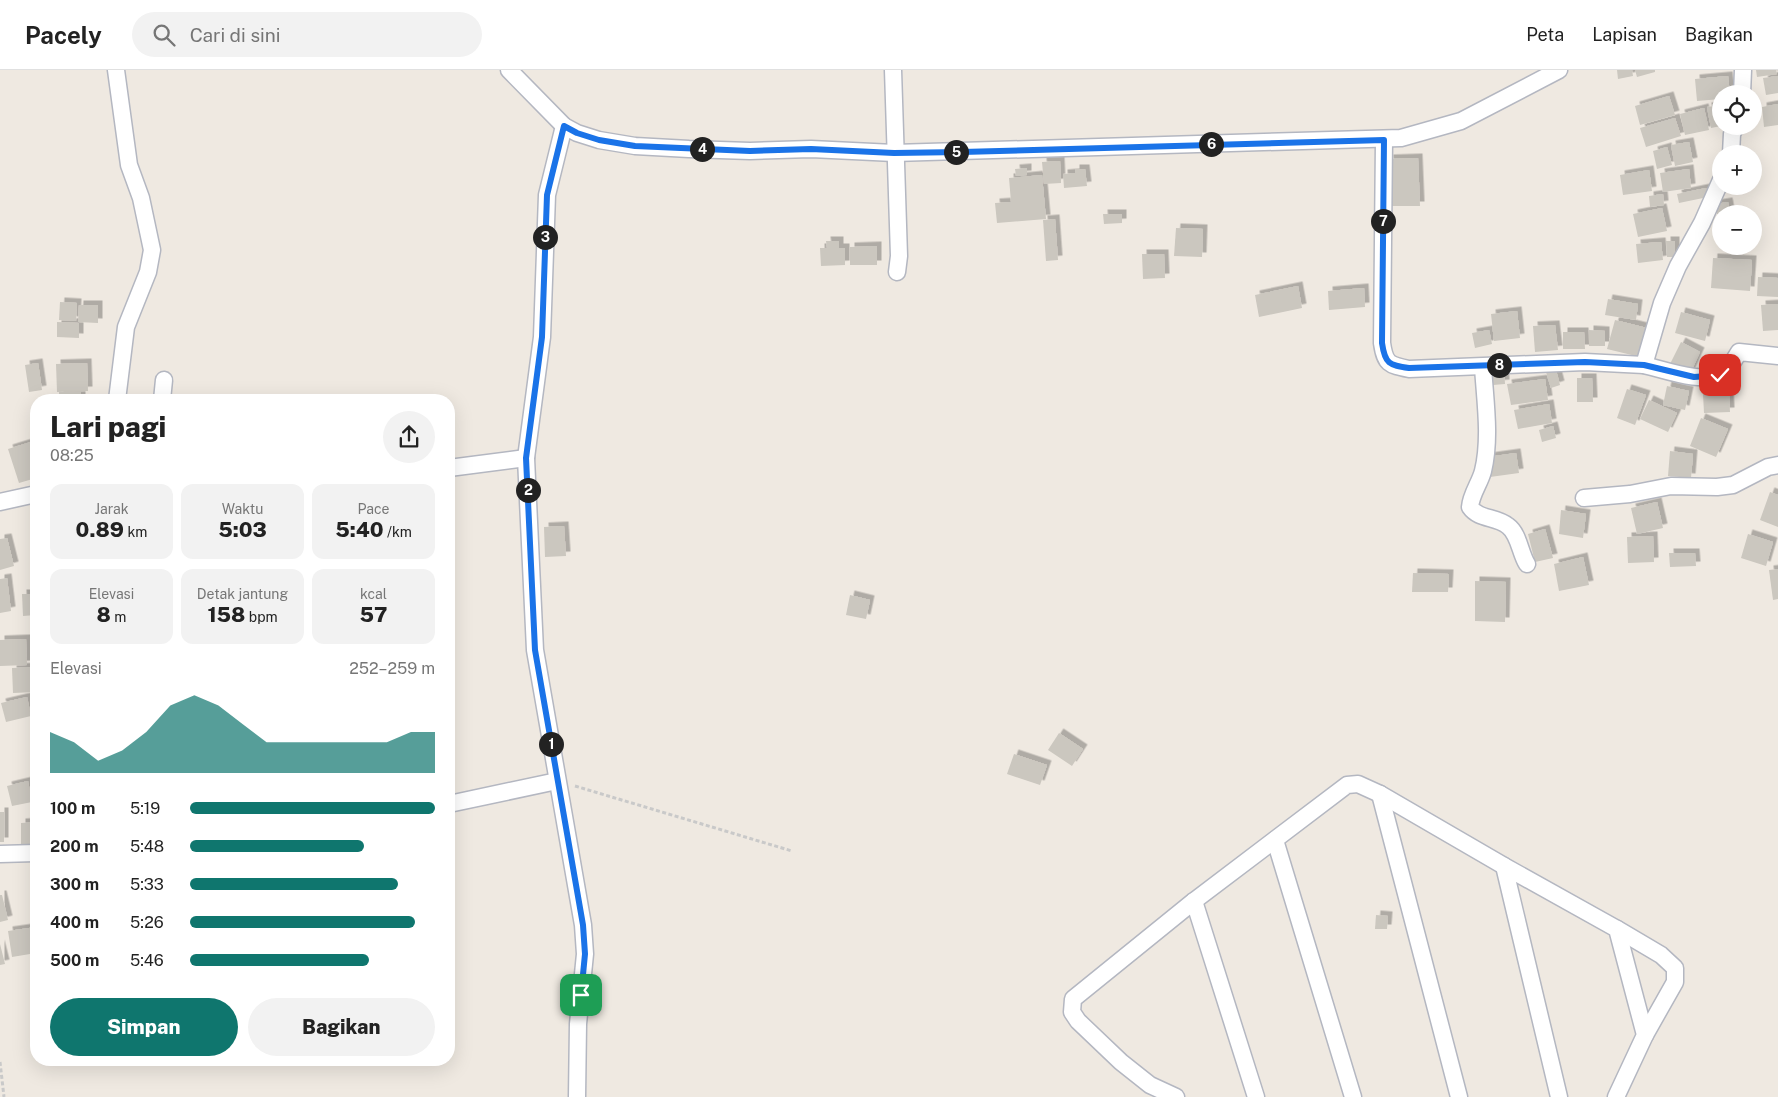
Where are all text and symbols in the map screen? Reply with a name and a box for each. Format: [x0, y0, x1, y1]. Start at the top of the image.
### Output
search box [132, 12, 482, 57]
text: Pacely [25, 21, 102, 49]
icon: search [150, 21, 178, 49]
text: Cari di sini [190, 24, 281, 46]
text: Peta [1526, 24, 1564, 45]
text: Lapisan [1592, 24, 1657, 45]
text: Bagikan [1685, 24, 1753, 45]
map controls [1712, 85, 1762, 255]
button: locate [1712, 85, 1762, 135]
pin: 6 [1198, 132, 1224, 156]
pin: 4 [690, 136, 714, 162]
text: 6 [1207, 136, 1216, 152]
pin: 5 [944, 140, 968, 164]
text: 4 [698, 141, 707, 157]
text: 5 [952, 144, 961, 160]
button: + [1712, 145, 1762, 195]
button: − [1712, 205, 1762, 255]
pin: 7 [1370, 208, 1396, 234]
text: 7 [1379, 213, 1388, 229]
pin: 3 [532, 224, 558, 250]
text: 3 [541, 229, 550, 245]
pin: 8 [1486, 352, 1512, 378]
pin [1699, 354, 1741, 396]
text: 8 [1495, 357, 1504, 373]
icon: check [1706, 361, 1734, 389]
text: Lari pagi [50, 410, 166, 443]
button: share [383, 411, 435, 463]
text: 08:25 [50, 446, 94, 465]
pin: 2 [516, 478, 540, 502]
text: 2 [524, 482, 533, 498]
text: Jarak [94, 501, 129, 517]
text: Waktu [222, 501, 263, 517]
text: Pace [357, 501, 390, 517]
text: 0.89 [76, 517, 124, 542]
text: 5:03 [218, 517, 267, 542]
text: 5:40 [335, 517, 384, 542]
text: km [124, 524, 147, 540]
text: /km [384, 524, 412, 540]
text: Elevasi [89, 586, 134, 602]
text: Detak jantung [197, 586, 288, 602]
text: kcal [360, 586, 387, 602]
text: 8 [97, 602, 111, 627]
text: 158 [207, 602, 245, 627]
text: 57 [360, 602, 387, 627]
text: m [111, 609, 126, 625]
text: bpm [245, 609, 278, 625]
text: Elevasi [50, 659, 102, 678]
text: 252–259 m [349, 659, 435, 678]
pin: 1 [538, 732, 564, 756]
text: 1 [549, 736, 555, 752]
text: 100 m [50, 799, 95, 818]
text: 5:19 [130, 799, 160, 818]
text: 200 m [50, 837, 99, 856]
text: 5:48 [130, 837, 164, 856]
text: 300 m [50, 875, 99, 894]
text: 5:33 [130, 875, 164, 894]
text: 400 m [50, 913, 99, 932]
text: 5:26 [130, 913, 164, 932]
text: 500 m [50, 951, 99, 970]
text: 5:46 [130, 951, 164, 970]
pin [560, 974, 602, 1016]
icon: arrive [567, 981, 595, 1009]
button: Simpan [50, 998, 238, 1056]
button: Bagikan [248, 998, 435, 1056]

